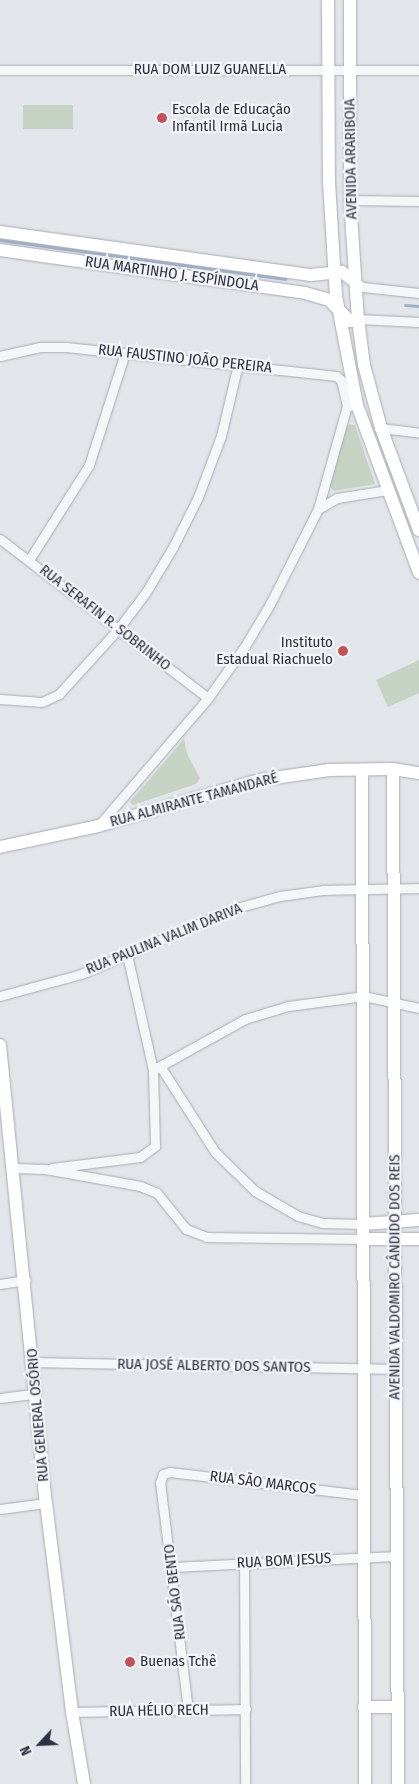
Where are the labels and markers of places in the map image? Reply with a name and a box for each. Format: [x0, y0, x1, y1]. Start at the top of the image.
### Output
place label: Escola de Educação Infantil Irmã Lucia [172, 100, 291, 135]
marker: Escola de Educação Infantil Irmã Lucia [156, 112, 168, 124]
place label: Instituto Estadual Riachuelo [216, 633, 333, 668]
marker: Instituto Estadual Riachuelo [337, 645, 349, 657]
place label: Buenas Tchê [140, 1653, 216, 1671]
marker: Buenas Tchê [124, 1656, 136, 1668]

